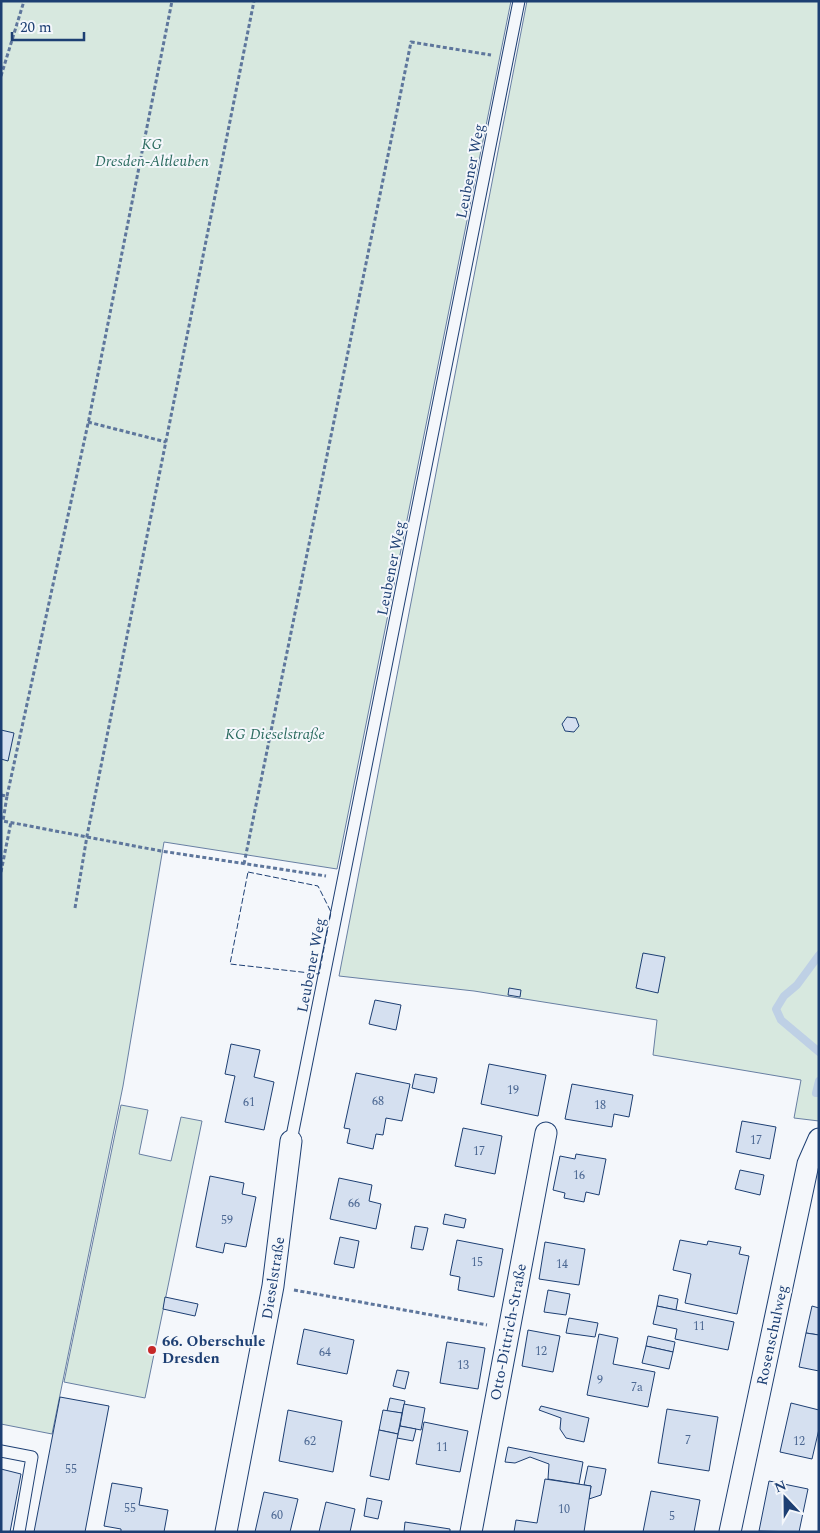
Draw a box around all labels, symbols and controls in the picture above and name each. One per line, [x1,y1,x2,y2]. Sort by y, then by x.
scale bar [12,10,85,42]
text: 20 m [20,16,52,39]
street label: Leubener Weg [450,122,491,221]
park label: KG Dresden-Altleuben [95,133,209,173]
street label: Leubener Weg [371,519,412,618]
park label: KG Dieselstraße [225,723,325,746]
street label: Leubener Weg [291,916,332,1015]
house number: 19 [507,1081,519,1100]
house number: 68 [372,1092,384,1111]
house number: 61 [243,1093,255,1112]
house number: 18 [594,1096,606,1115]
house number: 17 [750,1131,762,1150]
house number: 17 [473,1142,485,1161]
house number: 16 [573,1166,585,1185]
house number: 66 [348,1194,360,1213]
house number: 59 [221,1211,233,1230]
street label: Dieselstraße [256,1235,291,1321]
house number: 15 [471,1253,483,1272]
house number: 14 [556,1255,568,1274]
street label: Otto-Dittrich-Straße [484,1262,533,1403]
street label: Rosenschulweg [751,1283,794,1388]
house number: 11 [693,1317,705,1336]
place label: 66. Oberschule Dresden [162,1330,265,1370]
house number: 12 [535,1342,547,1361]
house number: 64 [319,1343,331,1362]
marker: 66. Oberschule Dresden [146,1344,158,1356]
house number: 13 [457,1356,469,1375]
house number: 9 [597,1371,603,1390]
house number: 7a [631,1378,643,1397]
house number: 7 [685,1431,691,1450]
house number: 62 [304,1432,316,1451]
house number: 12 [793,1432,805,1451]
house number: 11 [436,1438,448,1457]
house number: 55 [65,1460,77,1479]
north arrow [760,1473,810,1523]
text: N [771,1475,790,1498]
house number: 55 [124,1499,136,1518]
house number: 10 [558,1500,570,1519]
house number: 60 [271,1506,283,1525]
house number: 5 [669,1507,675,1526]

